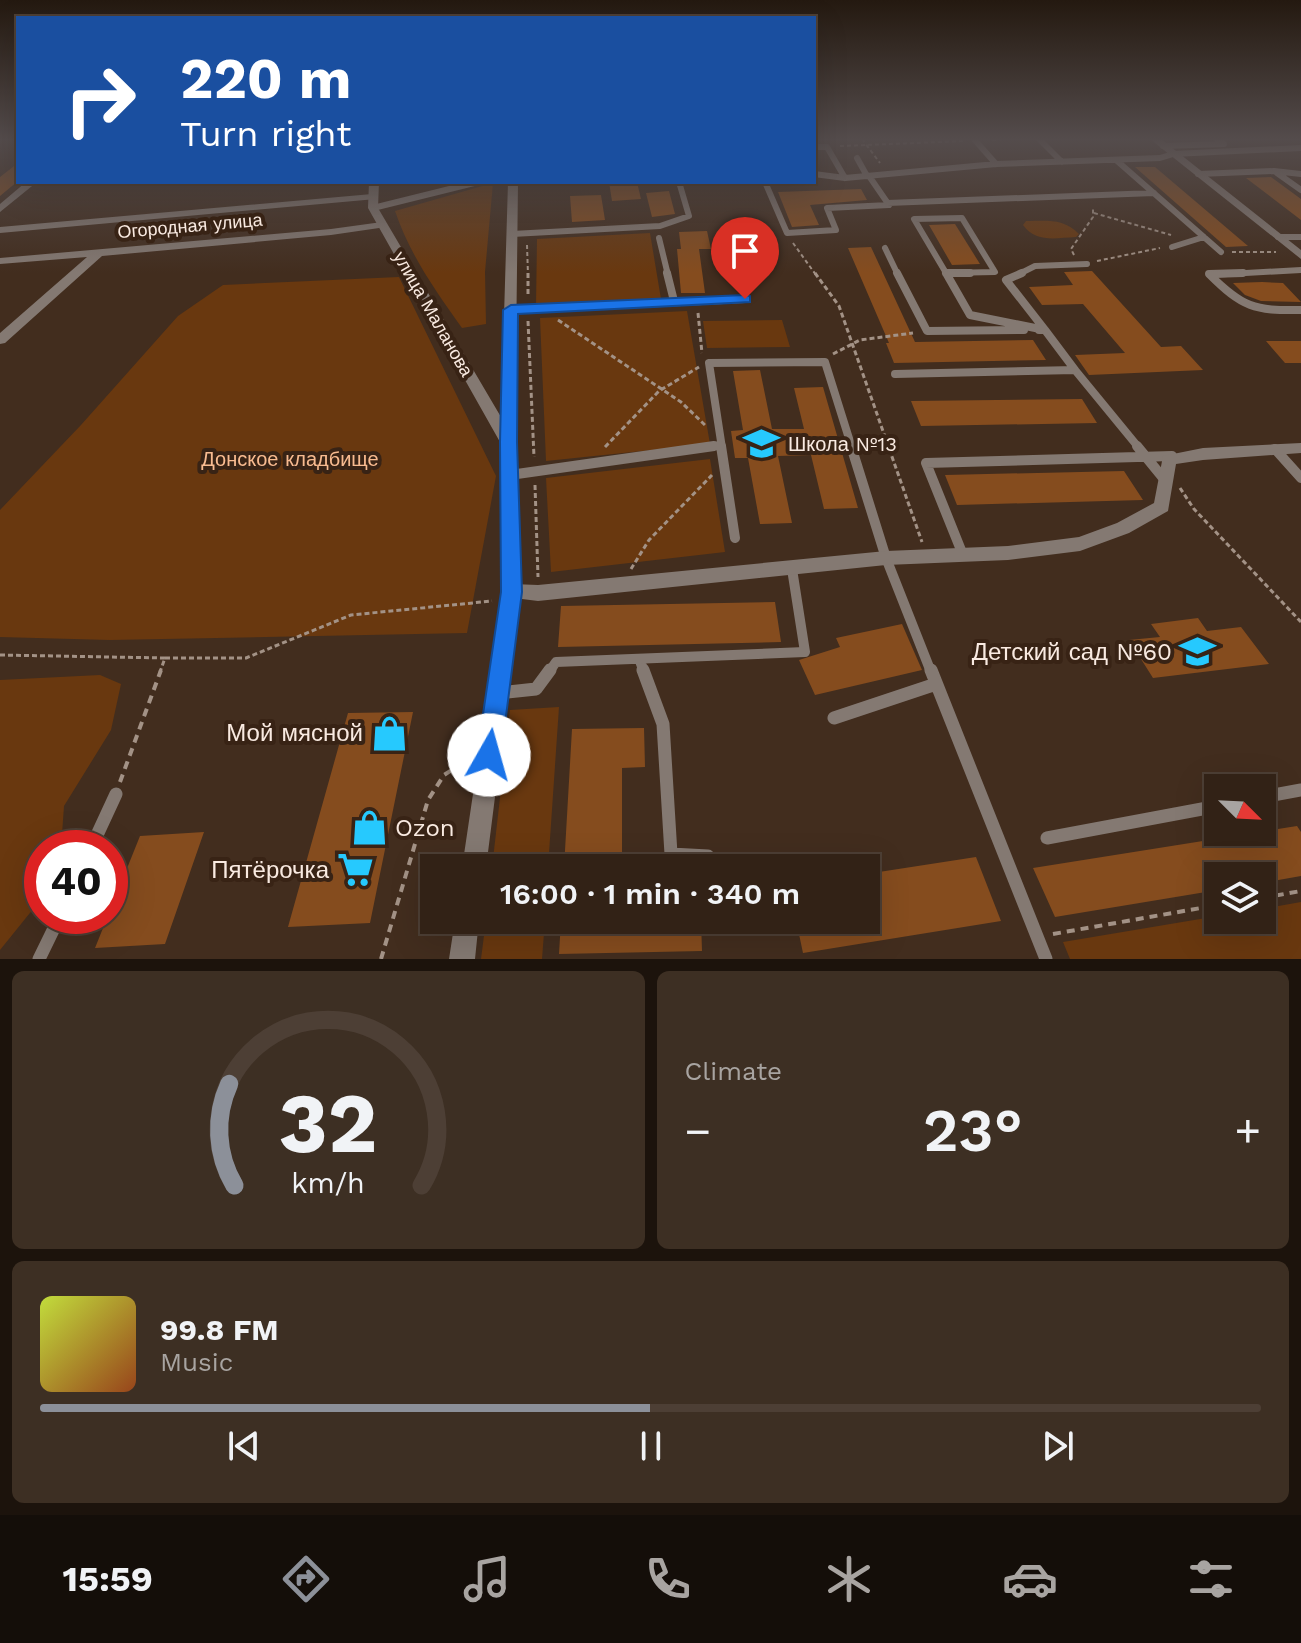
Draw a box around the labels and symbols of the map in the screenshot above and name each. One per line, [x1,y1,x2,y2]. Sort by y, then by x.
street label: Огородная улица [116,209,264,242]
pin [711,217,779,299]
street label: улица Маланова [389,248,478,381]
school or university icon: Школа №13 [743,425,781,463]
place label: Школа №13 [788,432,897,456]
park label: Донское кладбище [201,447,379,471]
school or university icon: Детский сад №60 [1179,633,1217,671]
place label: Детский сад №60 [972,638,1172,666]
position arrow [447,713,531,797]
shop icon: Мой мясной [370,714,408,752]
place label: Мой мясной [226,719,363,747]
north arrow [1204,774,1276,846]
shop icon: Ozon [350,809,388,847]
place label: Ozon [395,814,455,842]
speed limit sign: 40 [24,830,128,934]
supermarket icon: Пятёрочка [336,851,374,889]
place label: Пятёрочка [211,856,330,884]

